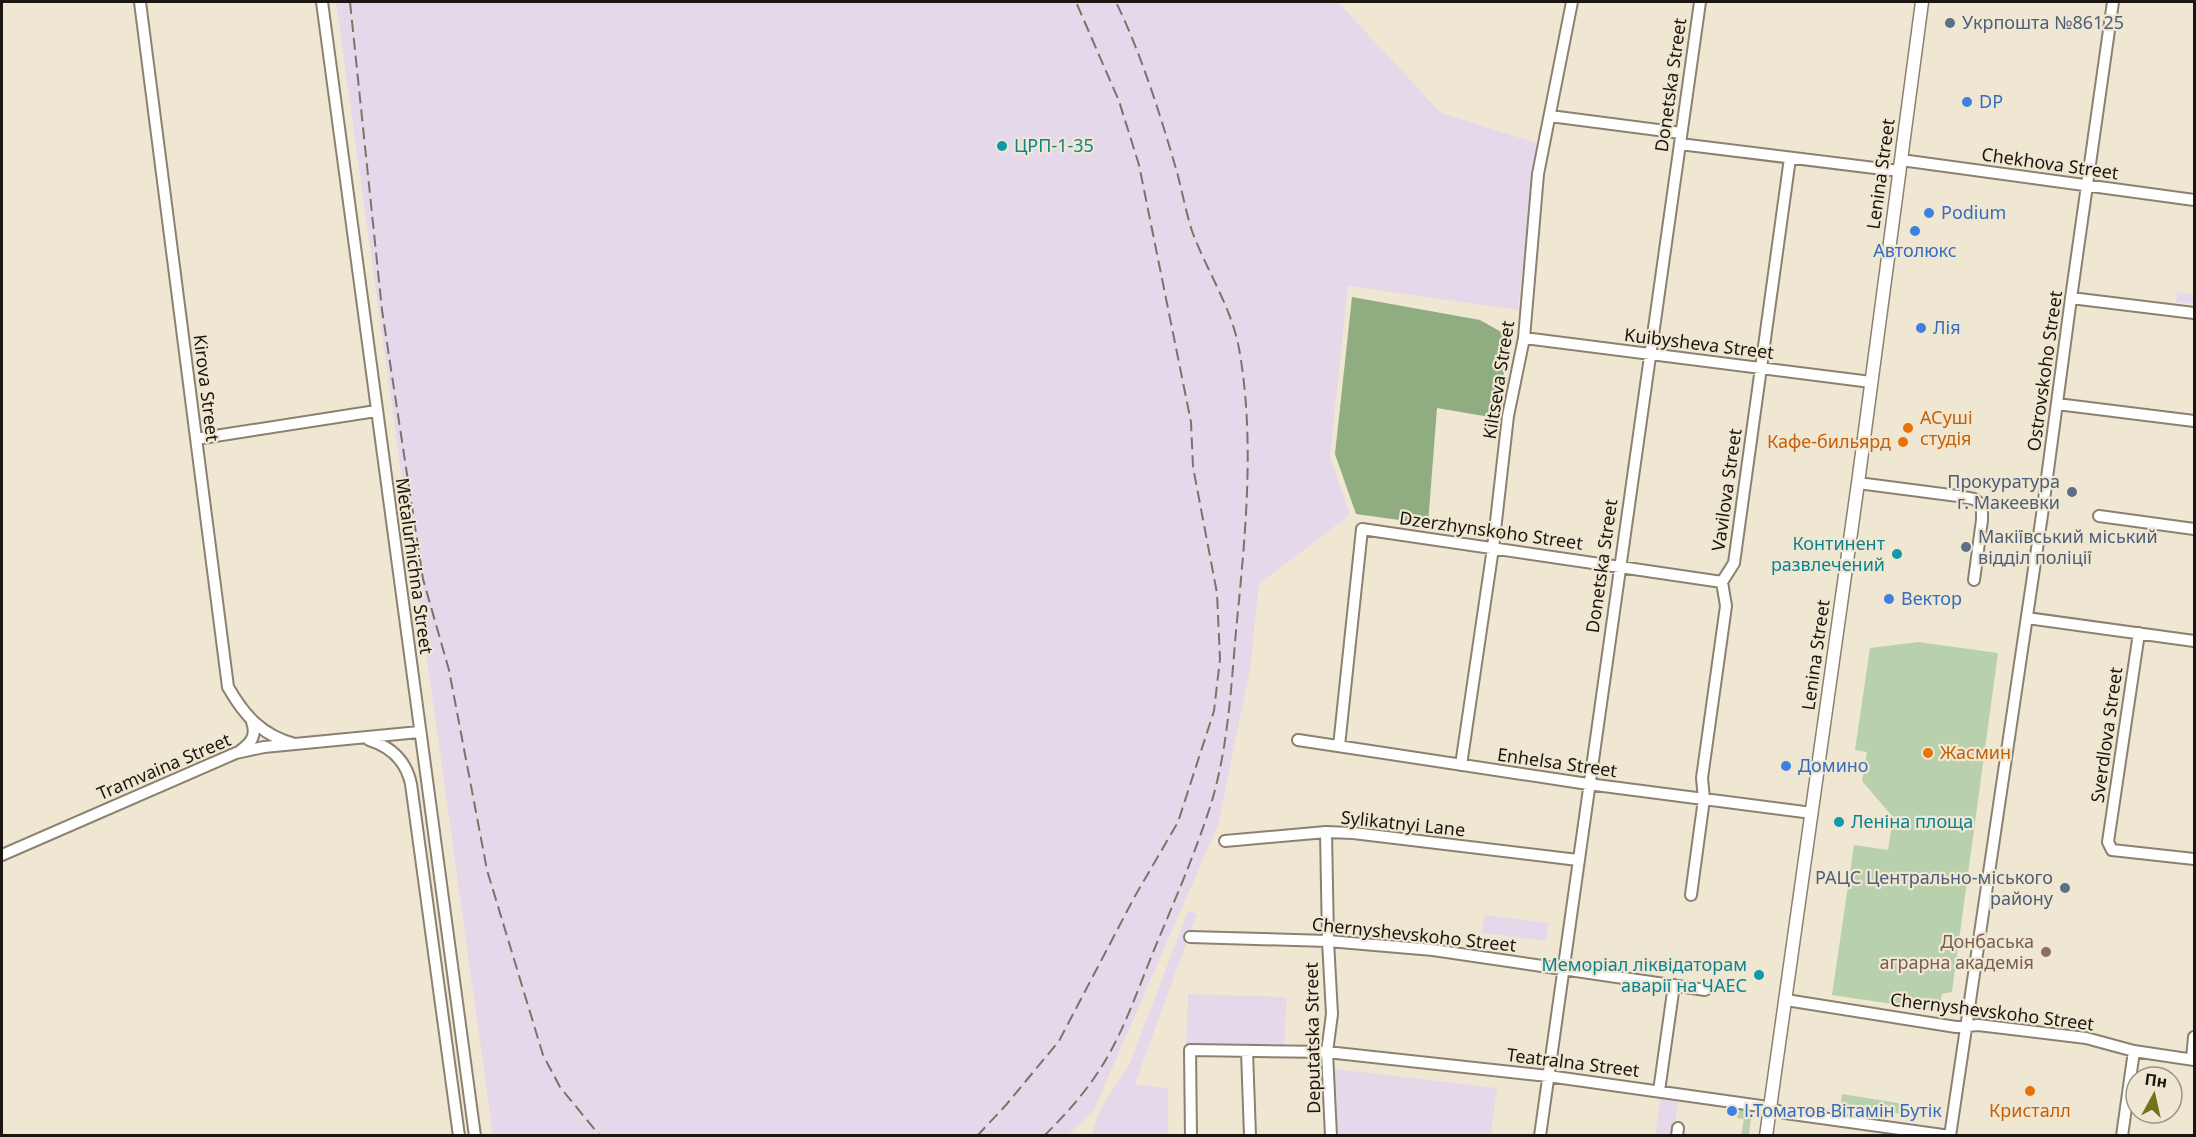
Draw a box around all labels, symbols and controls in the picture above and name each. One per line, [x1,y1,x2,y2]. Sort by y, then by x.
place label: Укрпошта №86125 [1962,10,2124,34]
street label: Donetska Street [1649,16,1691,153]
marker: Укрпошта №86125 [1943,16,1957,30]
place label: DP [1979,89,2003,113]
marker: DP [1960,95,1974,109]
street label: Lenina Street [1860,116,1900,231]
place label: ЦРП-1-35 [1014,133,1094,157]
marker: ЦРП-1-35 [995,139,1009,153]
street label: Chekhova Street [1980,142,2121,185]
place label: Podium [1941,200,2006,224]
marker: Podium [1922,206,1936,220]
marker: Автолюкс [1908,224,1922,238]
place label: Автолюкс [1873,238,1957,262]
street label: Ostrovskoho Street [2021,288,2067,453]
place label: Лія [1933,315,1961,339]
street label: Kiltseva Street [1477,318,1519,441]
marker: Лія [1914,321,1928,335]
street label: Kuibysheva Street [1623,322,1776,364]
street label: Kirova Street [189,333,226,443]
place label: АСуші студія [1920,405,1973,450]
marker: АСуші студія [1901,421,1915,435]
street label: Vavilova Street [1706,426,1747,553]
place label: Кафе-бильярд [1767,429,1891,453]
marker: Кафе-бильярд [1896,435,1910,449]
place label: Прокуратура г. Макеевки [1947,469,2060,514]
street label: Metalurhichna Street [391,476,439,656]
marker: Прокуратура г. Макеевки [2065,485,2079,499]
street label: Donetska Street [1580,497,1622,634]
street label: Dzerzhynskoho Street [1398,505,1585,555]
place label: Макіївський міський відділ поліції [1978,524,2158,569]
place label: Континент развлечений [1771,531,1886,576]
marker: Макіївський міський відділ поліції [1959,540,1973,554]
marker: Континент развлечений [1890,547,1904,561]
place label: Вектор [1901,586,1962,610]
marker: Вектор [1882,592,1896,606]
street label: Lenina Street [1795,597,1835,712]
street label: Sverdlova Street [2085,665,2127,804]
street label: Tramvaina Street [93,727,235,805]
place label: Жасмин [1940,740,2011,764]
street label: Enhelsa Street [1496,742,1619,782]
marker: Жасмин [1921,746,1935,760]
place label: Домино [1798,753,1869,777]
marker: Домино [1779,759,1793,773]
street label: Sylikatnyi Lane [1340,805,1467,841]
place label: Леніна площа [1851,809,1973,833]
marker: Леніна площа [1832,815,1846,829]
place label: РАЦС Центрально-міського району [1815,865,2054,910]
marker: РАЦС Центрально-міського району [2058,881,2072,895]
street label: Chernyshevskoho Street [1311,911,1518,957]
place label: Донбаська аграрна академія [1880,929,2034,974]
marker: Донбаська аграрна академія [2039,945,2053,959]
place label: Меморіал ліквідаторам аварії на ЧАЕС [1541,952,1747,997]
street label: Deputatska Street [1299,961,1325,1114]
marker: Меморіал ліквідаторам аварії на ЧАЕС [1752,968,1766,982]
street label: Chernyshevskoho Street [1889,987,2096,1035]
street label: Teatralna Street [1505,1042,1641,1082]
north arrow [2124,1065,2184,1125]
text: Пн [2143,1068,2169,1093]
marker: Кристалл [2023,1084,2037,1098]
place label: І.Томатов Вітамін Бутік [1744,1098,1942,1122]
place label: Кристалл [1989,1098,2071,1122]
marker: І.Томатов Вітамін Бутік [1725,1104,1739,1118]

